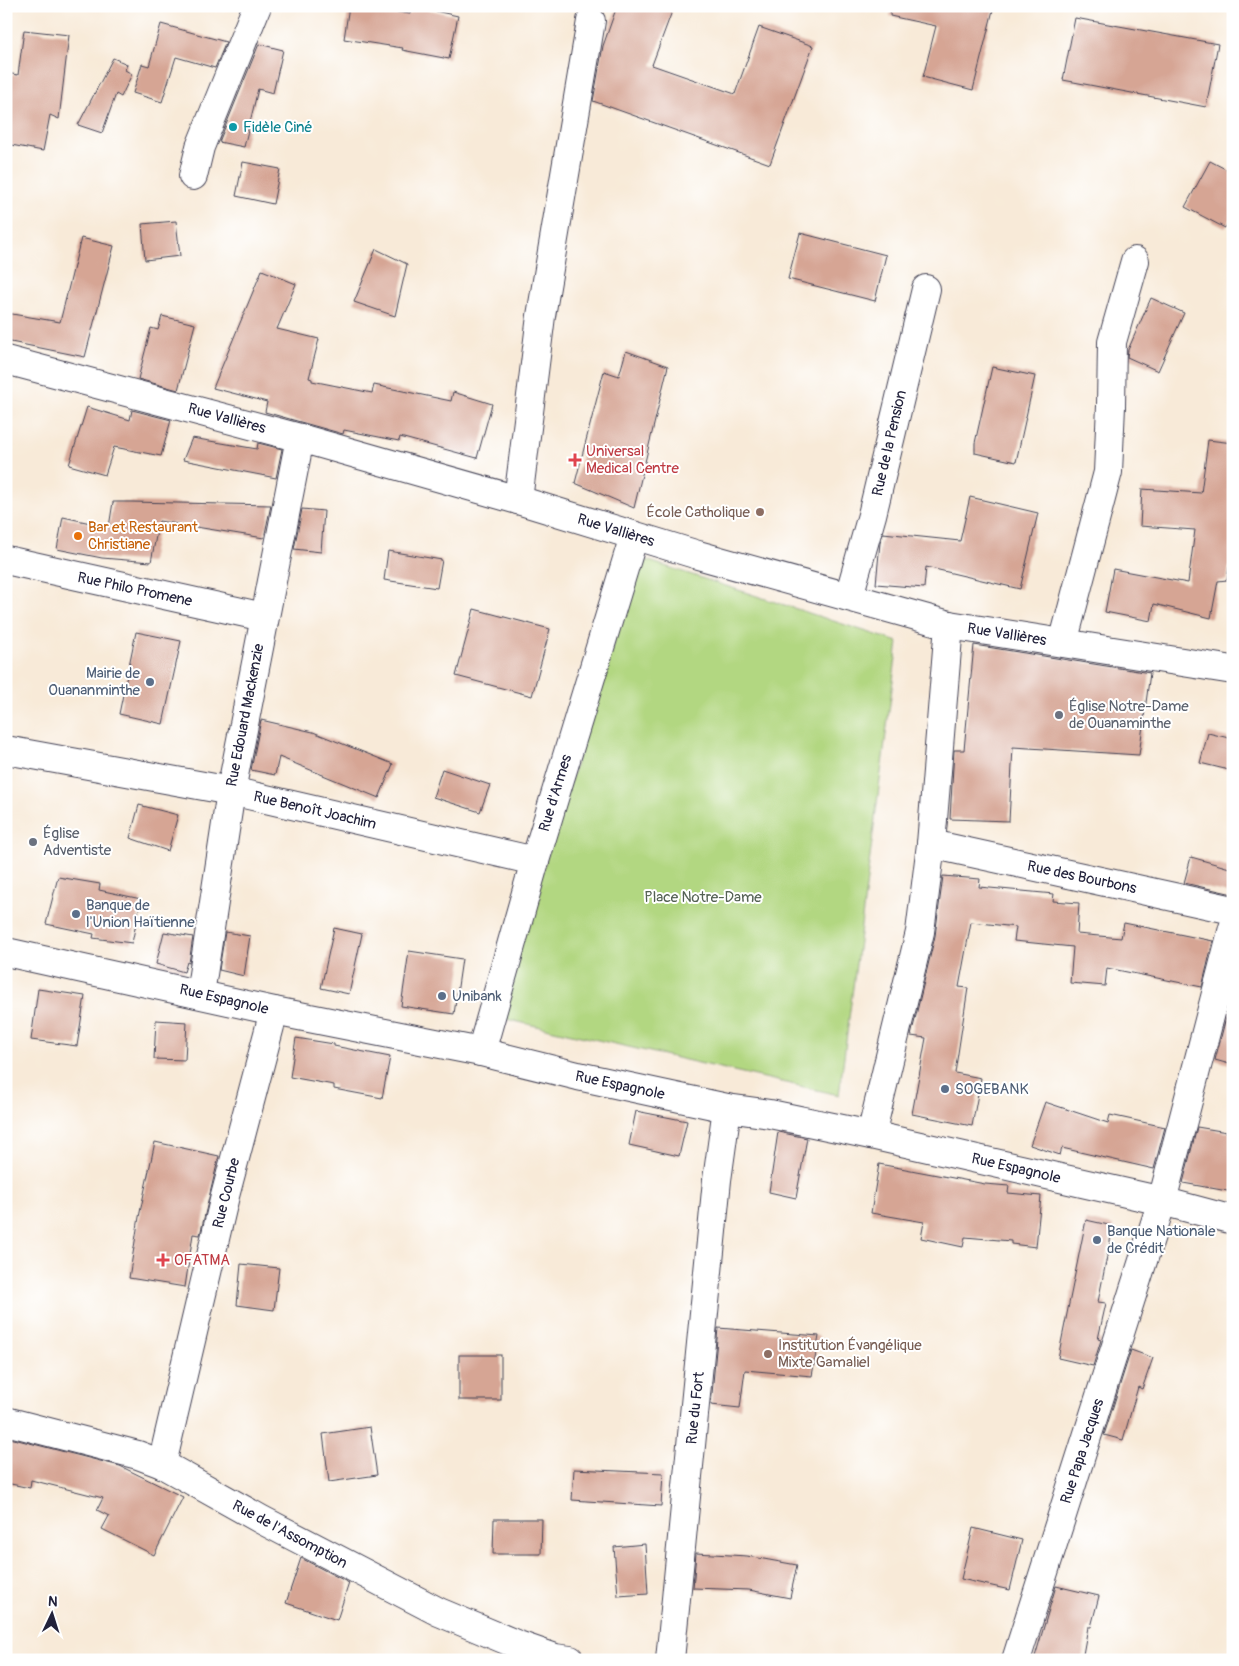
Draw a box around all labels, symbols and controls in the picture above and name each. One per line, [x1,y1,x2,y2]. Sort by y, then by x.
place label: Fidèle Ciné [243,118,313,137]
marker: Fidèle Ciné [227,121,239,133]
street label: Rue de la Pension [868,388,911,498]
street label: Rue Vallières [186,399,268,438]
place label: Universal Medical Centre [586,442,679,478]
marker: Universal Medical Centre [568,453,582,467]
place label: École Catholique [647,503,751,522]
marker: École Catholique [754,506,766,518]
street label: Rue Vallières [575,510,657,551]
place label: Bar et Restaurant Christiane [88,518,199,554]
marker: Bar et Restaurant Christiane [72,530,84,542]
street label: Rue Philo Promene [76,568,195,611]
street label: Rue Vallières [966,619,1048,650]
street label: Rue Edouard Mackenzie [222,641,269,788]
place label: Mairie de Ouananminthe [48,664,141,700]
marker: Mairie de Ouananminthe [144,676,156,688]
place label: Église Notre-Dame de Ouanaminthe [1069,697,1189,733]
marker: Église Notre-Dame de Ouanaminthe [1053,709,1065,721]
street label: Rue d'Armes [535,752,576,834]
street label: Rue Benoît Joachim [252,787,378,834]
place label: Église Adventiste [43,824,112,860]
marker: Église Adventiste [27,836,39,848]
street label: Rue des Bourbons [1025,857,1139,898]
park label: Place Notre-Dame [644,888,762,907]
place label: Banque de l'Union Haïtienne [86,896,195,932]
marker: Banque de l'Union Haïtienne [70,908,82,920]
street label: Rue Espagnole [178,980,271,1019]
place label: Unibank [452,987,502,1006]
marker: Unibank [436,990,448,1002]
street label: Rue Espagnole [574,1067,667,1104]
place label: SOGEBANK [955,1080,1028,1099]
marker: SOGEBANK [939,1083,951,1095]
street label: Rue Espagnole [970,1149,1063,1188]
street label: Rue Courbe [209,1155,245,1230]
place label: Banque Nationale de Crédit [1107,1222,1216,1258]
marker: Banque Nationale de Crédit [1091,1234,1103,1246]
place label: OFATMA [174,1251,230,1270]
marker: OFATMA [156,1253,170,1267]
place label: Institution Évangélique Mixte Gamaliel [778,1336,922,1372]
marker: Institution Évangélique Mixte Gamaliel [762,1348,774,1360]
street label: Rue du Fort [682,1370,709,1445]
street label: Rue Papa Jacques [1057,1396,1108,1506]
street label: Rue de l'Assomption [229,1496,351,1573]
north arrow [28,1588,78,1638]
text: N [48,1593,58,1610]

